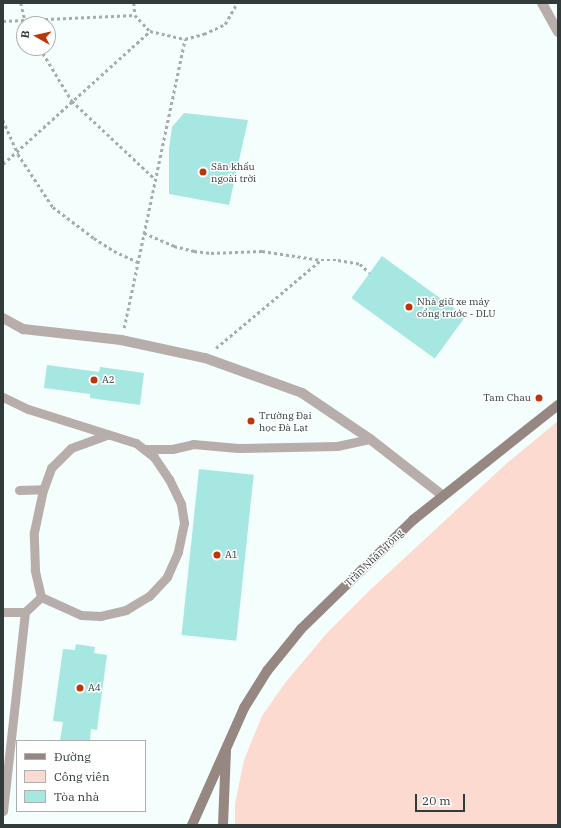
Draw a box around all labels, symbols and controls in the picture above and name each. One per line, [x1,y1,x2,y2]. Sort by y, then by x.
north arrow [16,16,56,56]
text: B [18,30,33,39]
place label: Sân khấu ngoài trời [211,160,256,184]
marker: Sân khấu ngoài trời [198,167,208,177]
place label: Nhà giữ xe máy cổng trước - DLU [417,295,496,318]
marker: Nhà giữ xe máy cổng trước - DLU [404,302,414,312]
place label: A2 [102,374,115,386]
marker: A2 [89,375,99,385]
place label: Tam Chau [483,392,531,404]
marker: Tam Chau [534,393,544,403]
place label: Trường Đại học Đà Lạt [259,409,312,432]
marker: Trường Đại học Đà Lạt [246,416,256,426]
street label: Trần Nhân Tông [342,527,406,589]
place label: A1 [225,549,238,561]
marker: A1 [212,550,222,560]
place label: A4 [88,682,101,694]
marker: A4 [75,683,85,693]
legend [16,740,146,812]
text: Đường [54,749,91,764]
text: Công viên [54,769,110,784]
scale bar [417,786,467,812]
text: Tòa nhà [54,789,99,804]
text: 20 m [422,793,451,808]

